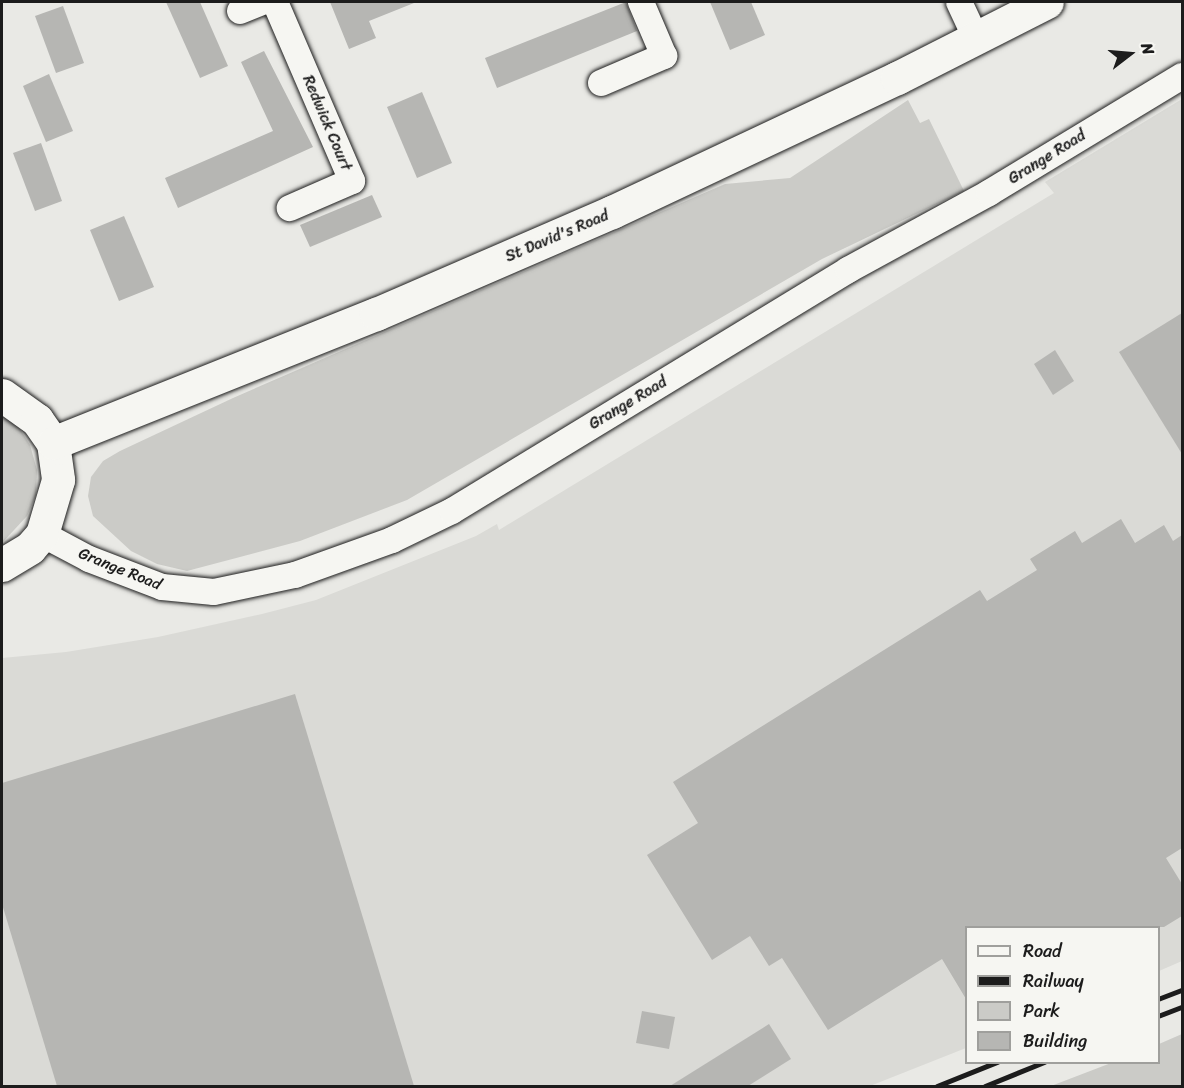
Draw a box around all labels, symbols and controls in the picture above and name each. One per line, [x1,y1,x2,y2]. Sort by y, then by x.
north arrow [1100,24,1160,84]
text: N [1132,40,1163,58]
street label: Redwick Court [298,72,356,174]
street label: Grange Road [1005,126,1089,188]
street label: St David's Road [503,206,611,266]
street label: Grange Road [585,372,671,434]
street label: Grange Road [76,544,164,594]
legend [965,926,1160,1064]
text: Road [1023,935,1062,967]
text: Railway [1023,965,1084,997]
text: Park [1023,995,1060,1027]
text: Building [1023,1025,1087,1057]

